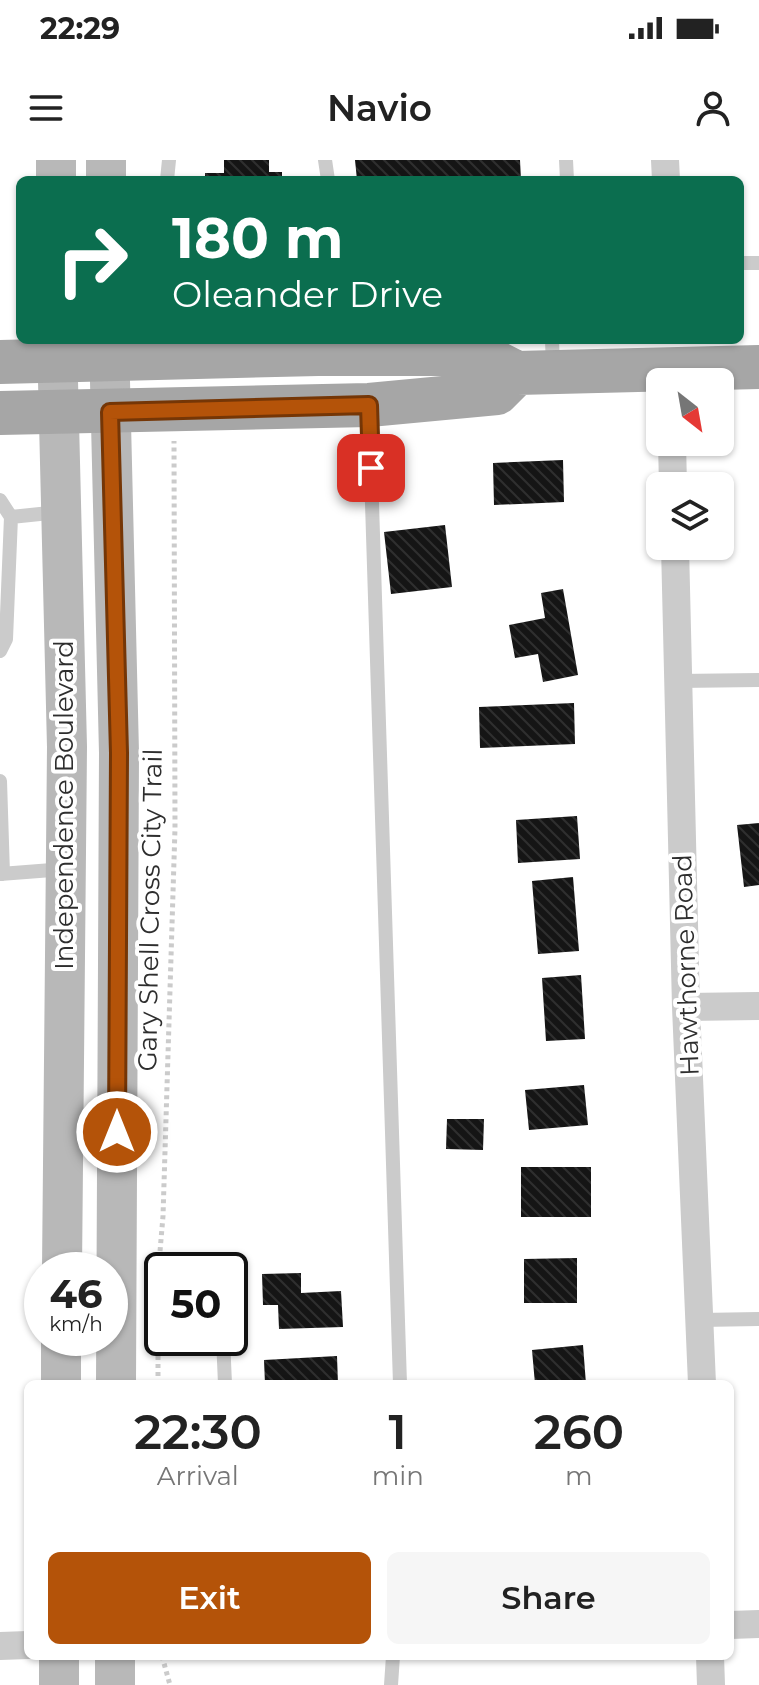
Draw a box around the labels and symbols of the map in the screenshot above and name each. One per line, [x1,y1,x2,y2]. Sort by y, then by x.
north arrow [646,368,734,456]
pin [337,434,405,502]
street label: Independence Boulevard [48,640,80,970]
street label: Gary Shell Cross City Trail [131,748,169,1072]
street label: Hawthorne Road [666,854,706,1076]
position arrow [75,1090,159,1174]
speed limit sign: 50 [144,1252,248,1356]

